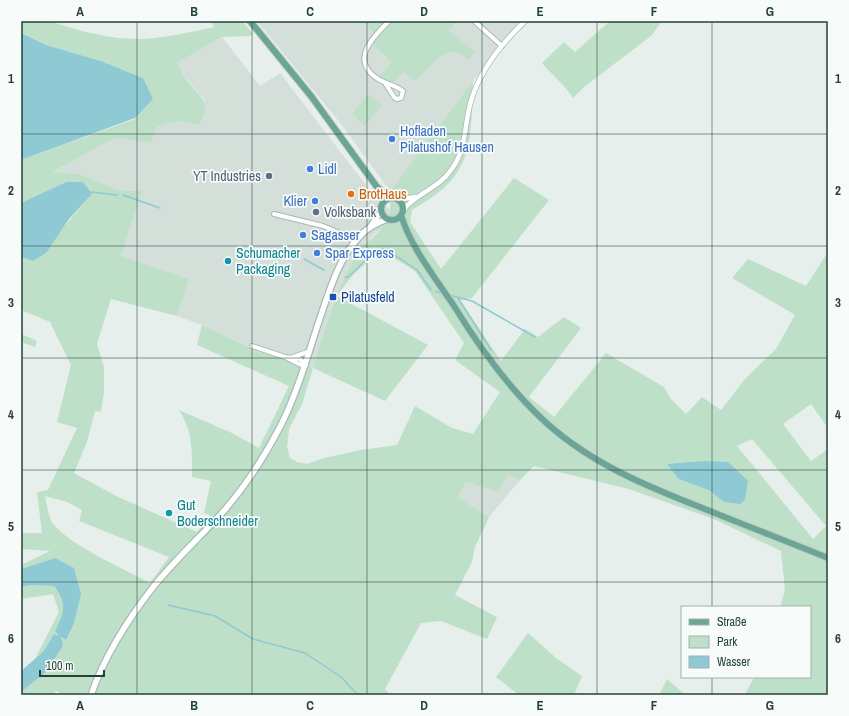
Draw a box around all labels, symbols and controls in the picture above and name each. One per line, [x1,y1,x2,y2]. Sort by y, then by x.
text: A [76,3,84,20]
text: B [190,3,198,20]
text: C [306,3,314,20]
text: D [420,3,428,20]
text: E [536,3,544,20]
text: F [651,3,658,20]
text: G [766,3,774,20]
text: 1 [8,70,14,87]
text: 1 [835,70,841,87]
place label: Hofladen Pilatushof Hausen [400,122,494,156]
marker: Hofladen Pilatushof Hausen [387,134,397,144]
place label: Lidl [318,160,337,178]
marker: Lidl [305,164,315,174]
place label: YT Industries [193,167,261,185]
marker: YT Industries [264,171,274,181]
text: 2 [8,182,14,199]
text: 2 [835,182,841,199]
place label: BrotHaus [359,185,407,203]
marker: BrotHaus [346,189,356,199]
place label: Klier [283,192,307,210]
marker: Klier [310,196,320,206]
place label: Volksbank [324,203,377,221]
marker: Volksbank [311,207,321,217]
place label: Sagasser [311,226,360,244]
marker: Sagasser [298,230,308,240]
place label: Schumacher Packaging [236,244,301,278]
place label: Spar Express [325,244,394,262]
marker: Spar Express [312,248,322,258]
marker: Schumacher Packaging [223,256,233,266]
place label: Pilatusfeld [341,288,395,306]
marker: Pilatusfeld [328,292,338,302]
text: 3 [8,294,14,311]
text: 3 [835,294,841,311]
text: 4 [8,406,14,423]
text: 4 [835,406,841,423]
place label: Gut Boderschneider [177,496,258,530]
marker: Gut Boderschneider [164,508,174,518]
text: 5 [8,518,14,535]
text: 5 [835,518,841,535]
legend [681,606,811,678]
text: Straße [717,614,747,630]
text: 6 [8,630,14,647]
text: 6 [835,630,841,647]
text: Park [717,634,737,650]
scale bar [40,652,104,678]
text: Wasser [717,654,751,670]
text: 100 m [46,658,73,674]
text: A [76,697,84,714]
text: B [190,697,198,714]
text: C [306,697,314,714]
text: D [420,697,428,714]
text: E [536,697,544,714]
text: F [651,697,658,714]
text: G [766,697,774,714]

